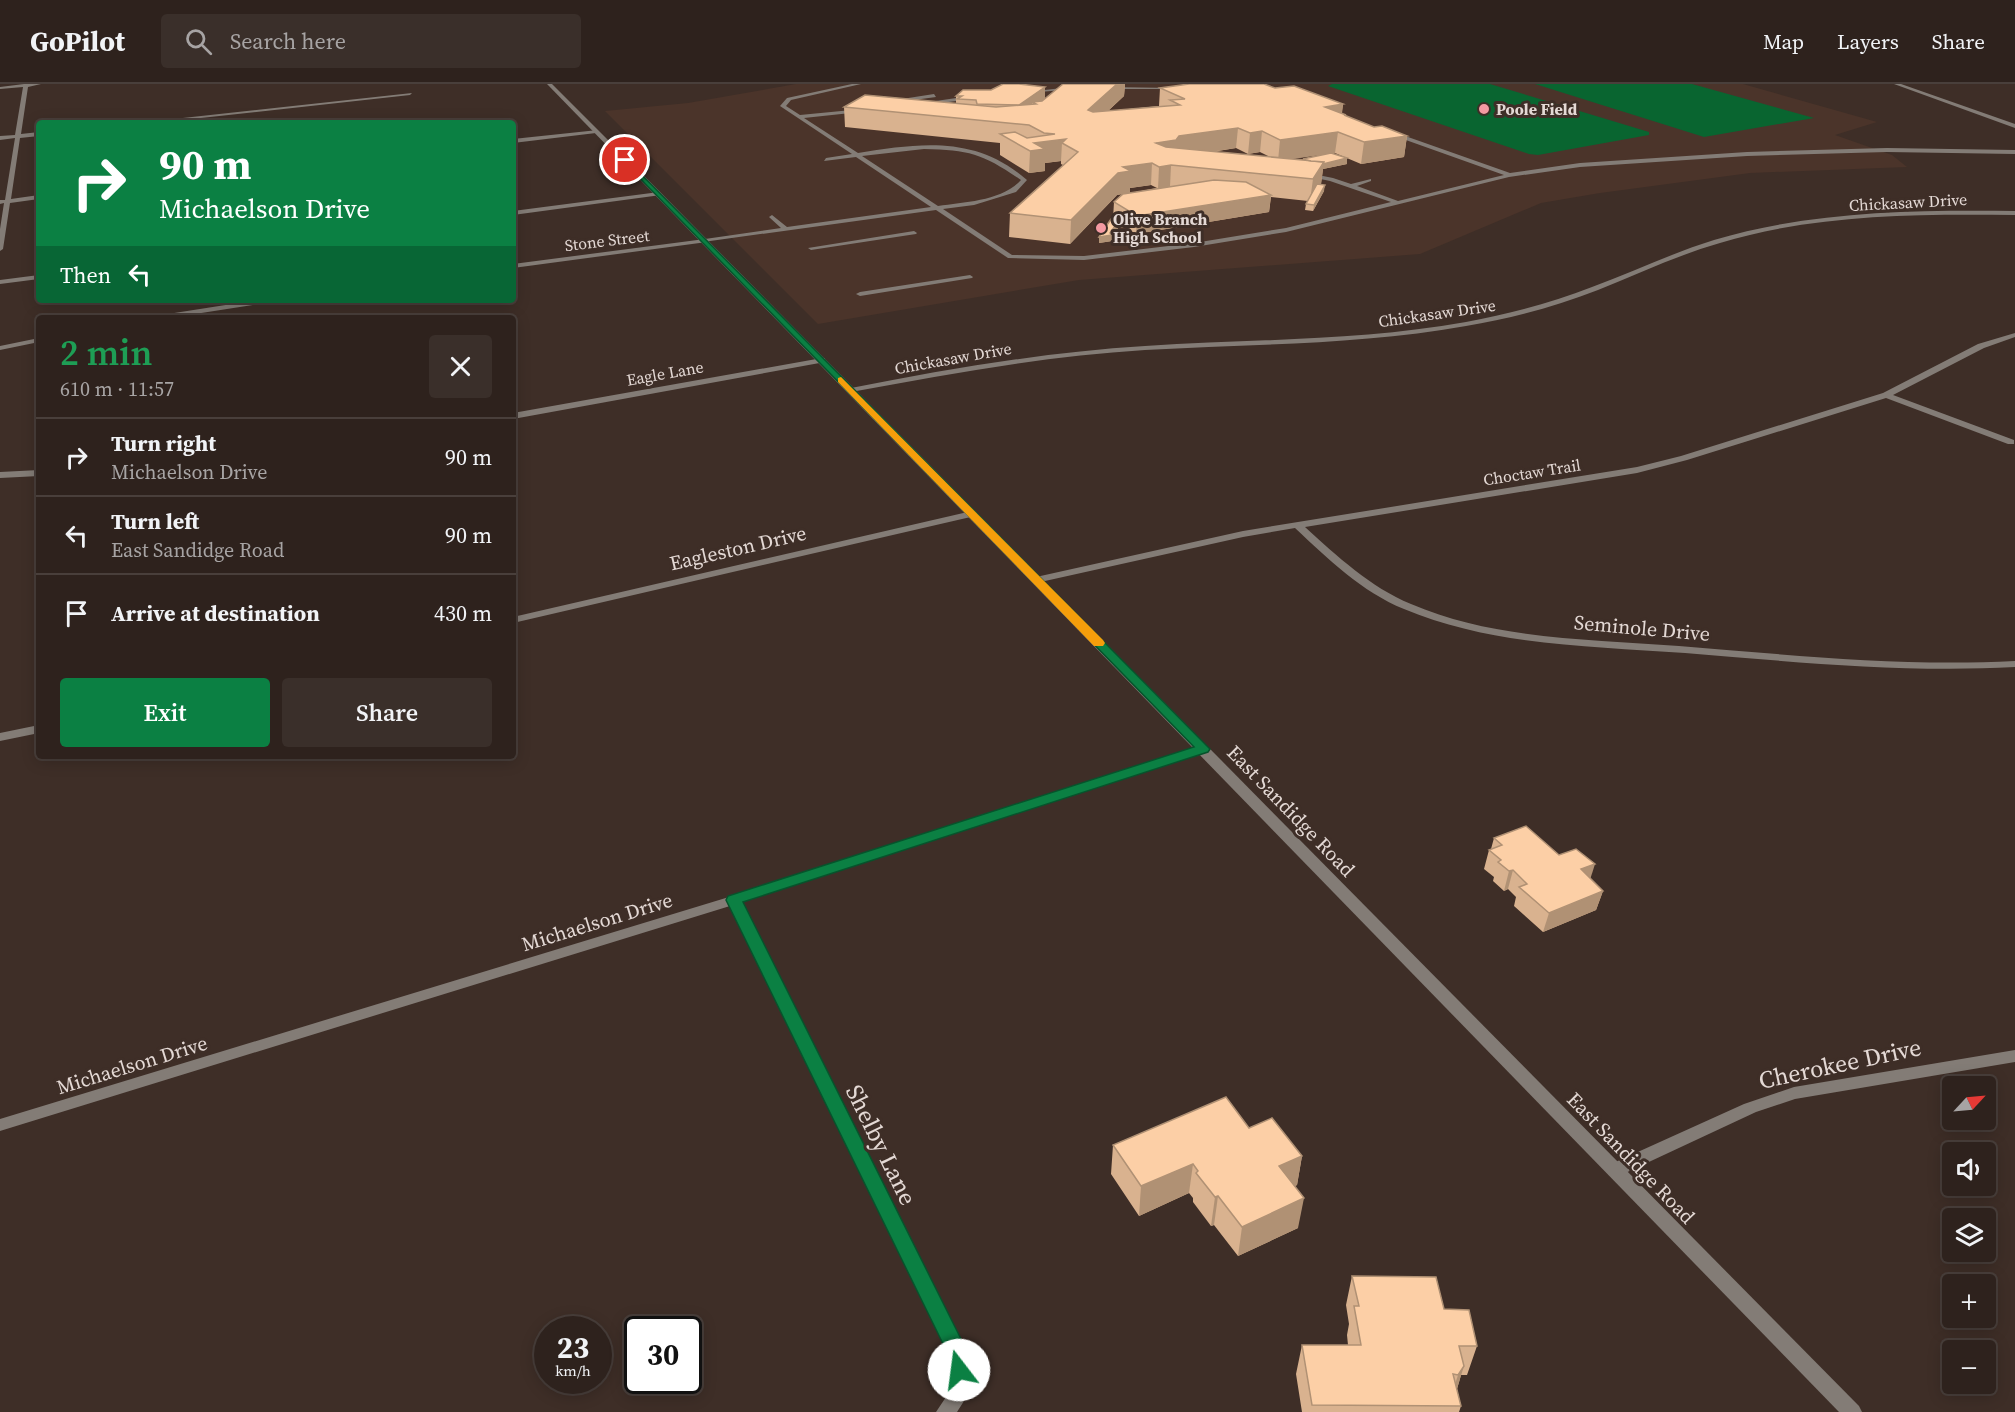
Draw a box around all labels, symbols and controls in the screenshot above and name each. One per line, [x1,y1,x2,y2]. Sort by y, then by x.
search box [161,14,581,68]
text: GoPilot [30,22,125,60]
icon: search [182,25,215,58]
text: Search here [230,26,346,56]
text: Map [1763,27,1804,56]
text: Layers [1837,27,1899,56]
text: Share [1932,27,1985,56]
place label: Poole Field [1496,98,1578,120]
marker: Poole Field [1477,102,1491,116]
pin [599,134,650,185]
text: 90 m [159,135,252,193]
icon: arrive [608,143,641,176]
icon: right [60,144,138,222]
street label: Chickasaw Drive [1848,188,1968,216]
text: Michaelson Drive [159,190,370,227]
place label: Olive Branch High School [1113,208,1208,248]
marker: Olive Branch High School [1094,221,1108,235]
street label: Stone Street [563,224,651,256]
icon: left [123,258,156,291]
text: Then [60,260,111,290]
street label: Chickasaw Drive [1377,294,1497,332]
text: 2 min [60,328,152,377]
button: close [429,335,492,398]
street label: Chickasaw Drive [893,337,1013,379]
street label: Eagle Lane [625,355,705,391]
text: 610 m · 11:57 [60,375,174,403]
text: Turn right [111,428,216,458]
icon: right [60,441,93,474]
text: 90 m [445,442,492,472]
street label: Choctaw Trail [1482,453,1583,491]
text: Michaelson Drive [111,458,267,486]
text: Turn left [111,506,199,536]
icon: left [60,519,93,552]
street label: Eagleston Drive [667,519,809,577]
text: 90 m [445,520,492,550]
text: East Sandidge Road [111,536,284,564]
icon: arrive [60,597,93,630]
text: Arrive at destination [111,598,320,628]
text: 430 m [434,598,492,628]
street label: Seminole Drive [1573,608,1711,648]
button: Exit [60,678,270,747]
button: Share [282,678,492,747]
street label: East Sandidge Road [1221,739,1362,884]
street label: Michaelson Drive [518,886,676,958]
street label: Michaelson Drive [53,1029,211,1101]
street label: Cherokee Drive [1756,1030,1924,1097]
north arrow [1942,1076,1996,1130]
map controls [1942,1076,1996,1394]
street label: Shelby Lane [838,1079,925,1211]
street label: East Sandidge Road [1561,1086,1702,1231]
button: sound [1942,1142,1996,1196]
button: layers [1942,1208,1996,1262]
button: + [1942,1274,1996,1328]
speed limit sign: 30 [624,1316,702,1394]
text: 23 [557,1327,589,1368]
position arrow [927,1338,991,1402]
button: − [1942,1340,1996,1394]
text: km/h [555,1360,591,1381]

